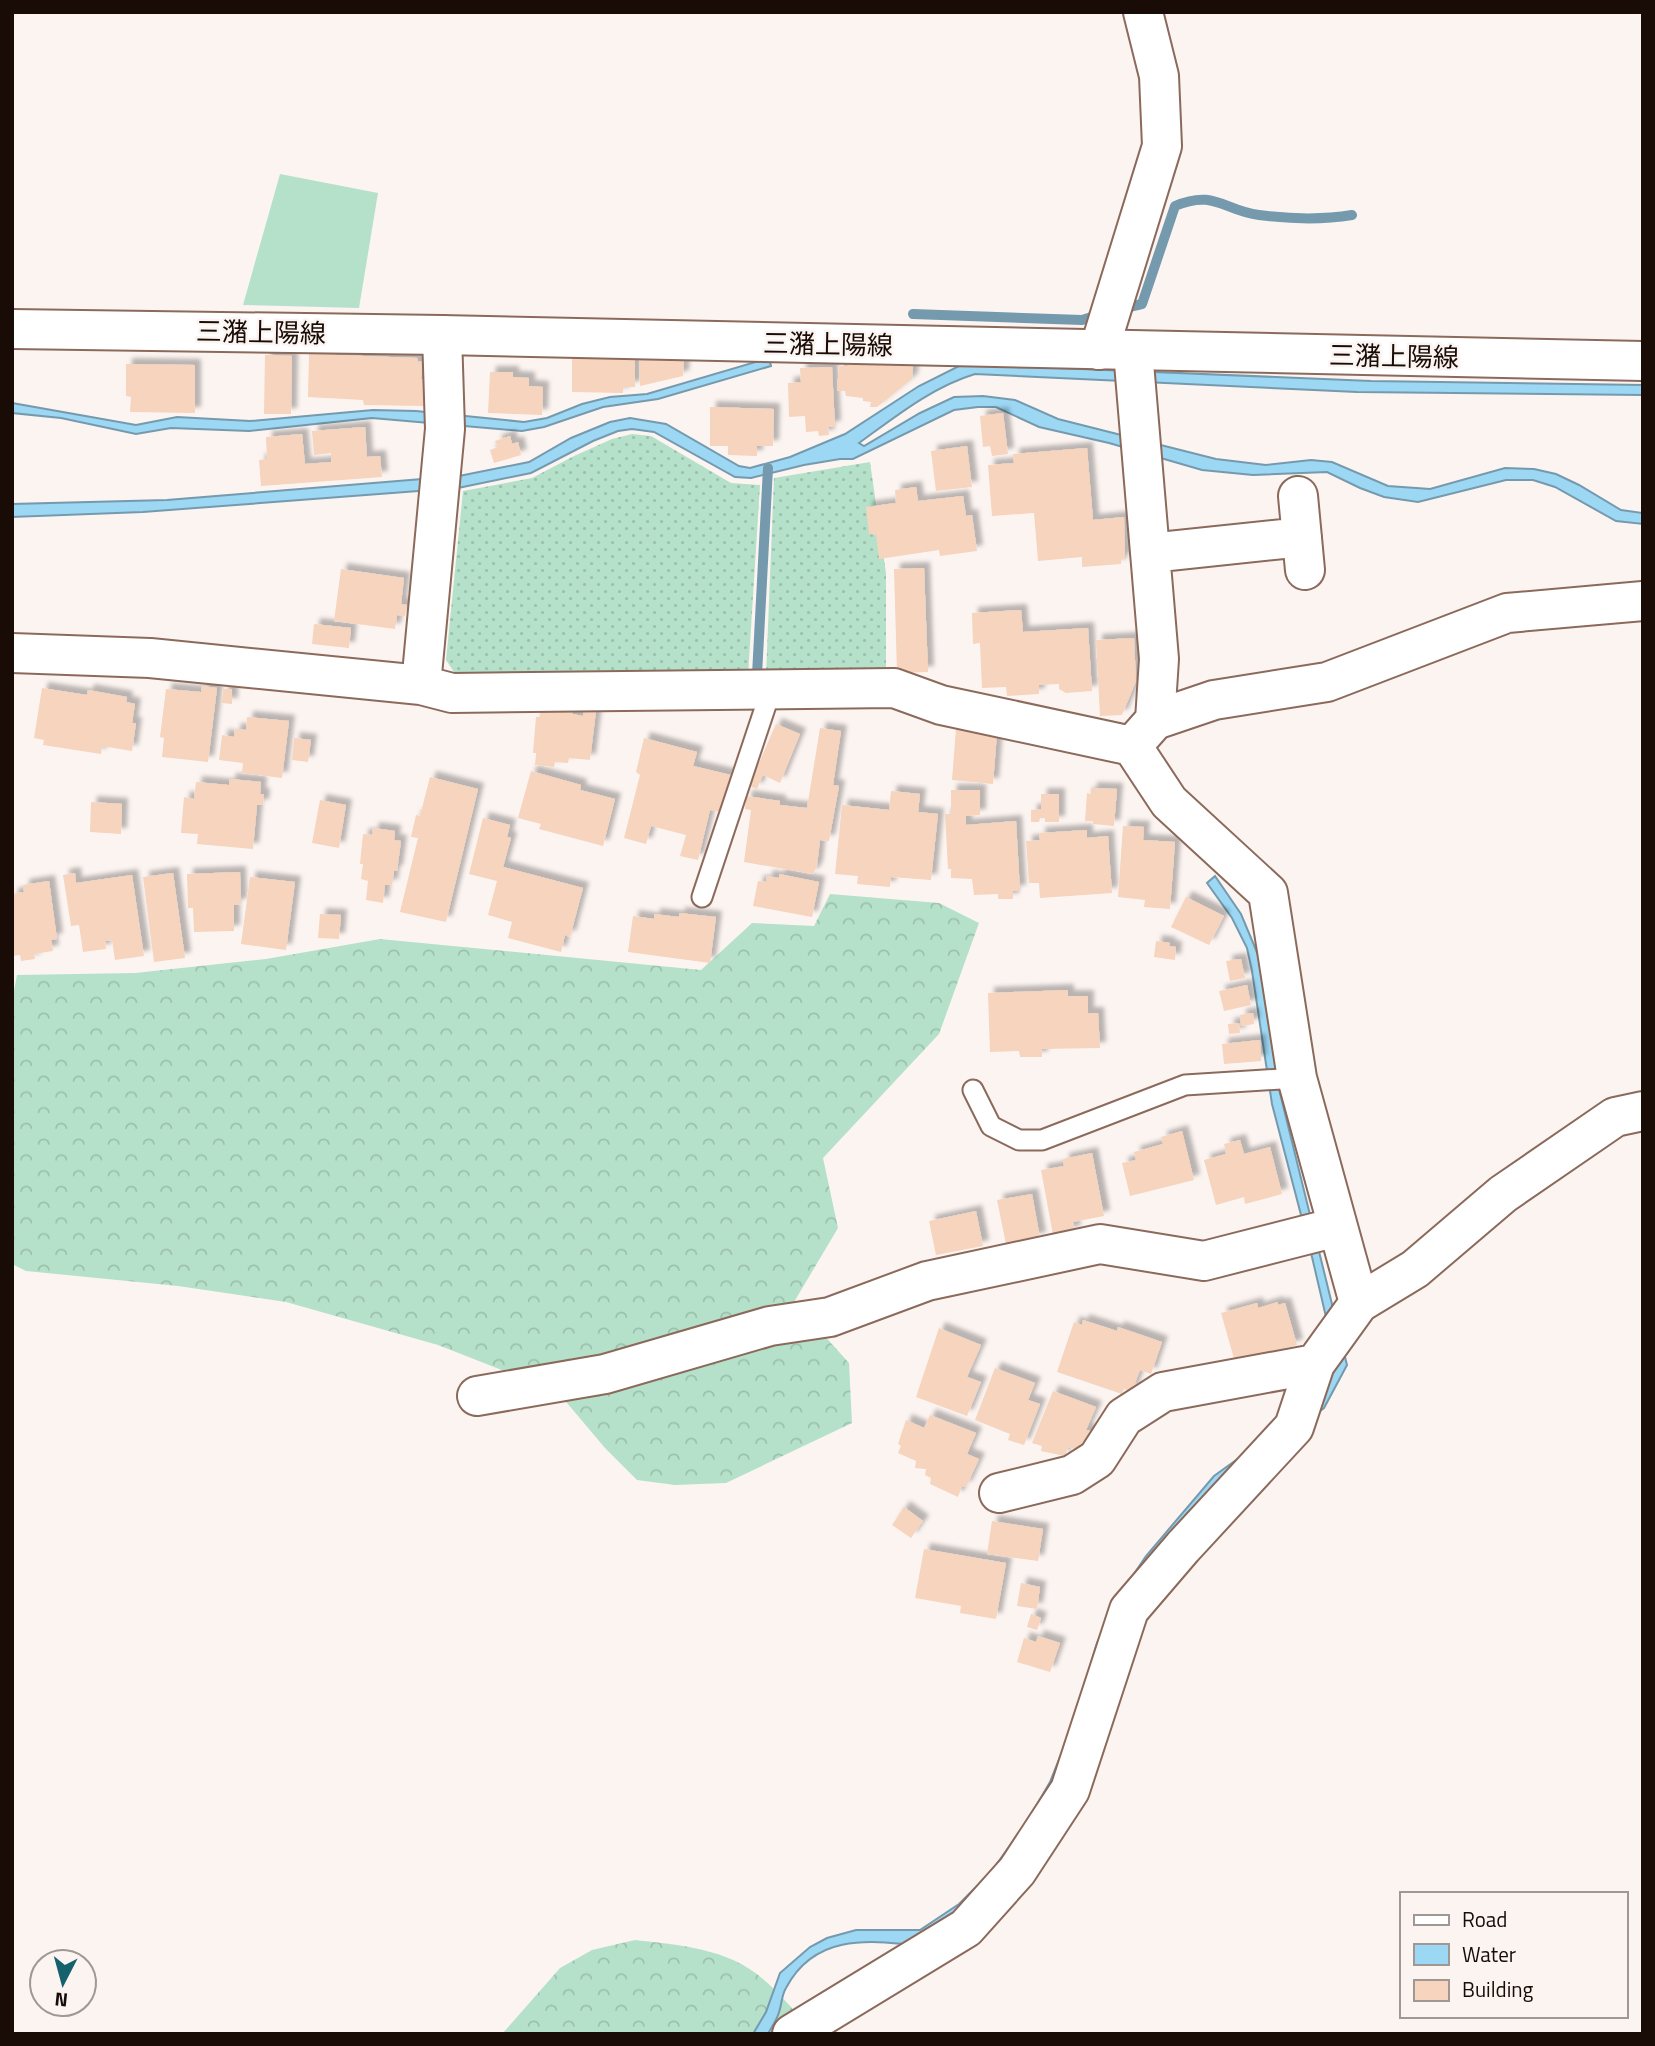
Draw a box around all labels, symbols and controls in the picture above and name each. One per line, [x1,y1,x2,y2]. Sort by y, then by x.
street label: 三潴上陽線 [196,311,326,353]
street label: 三潴上陽線 [763,323,893,365]
street label: 三潴上陽線 [1329,335,1459,377]
legend [1400,1892,1627,2018]
text: Road [1462,1903,1507,1935]
text: Water [1462,1938,1516,1970]
north arrow [28,1948,98,2018]
text: Building [1462,1973,1534,2005]
text: N [53,1985,69,2016]

